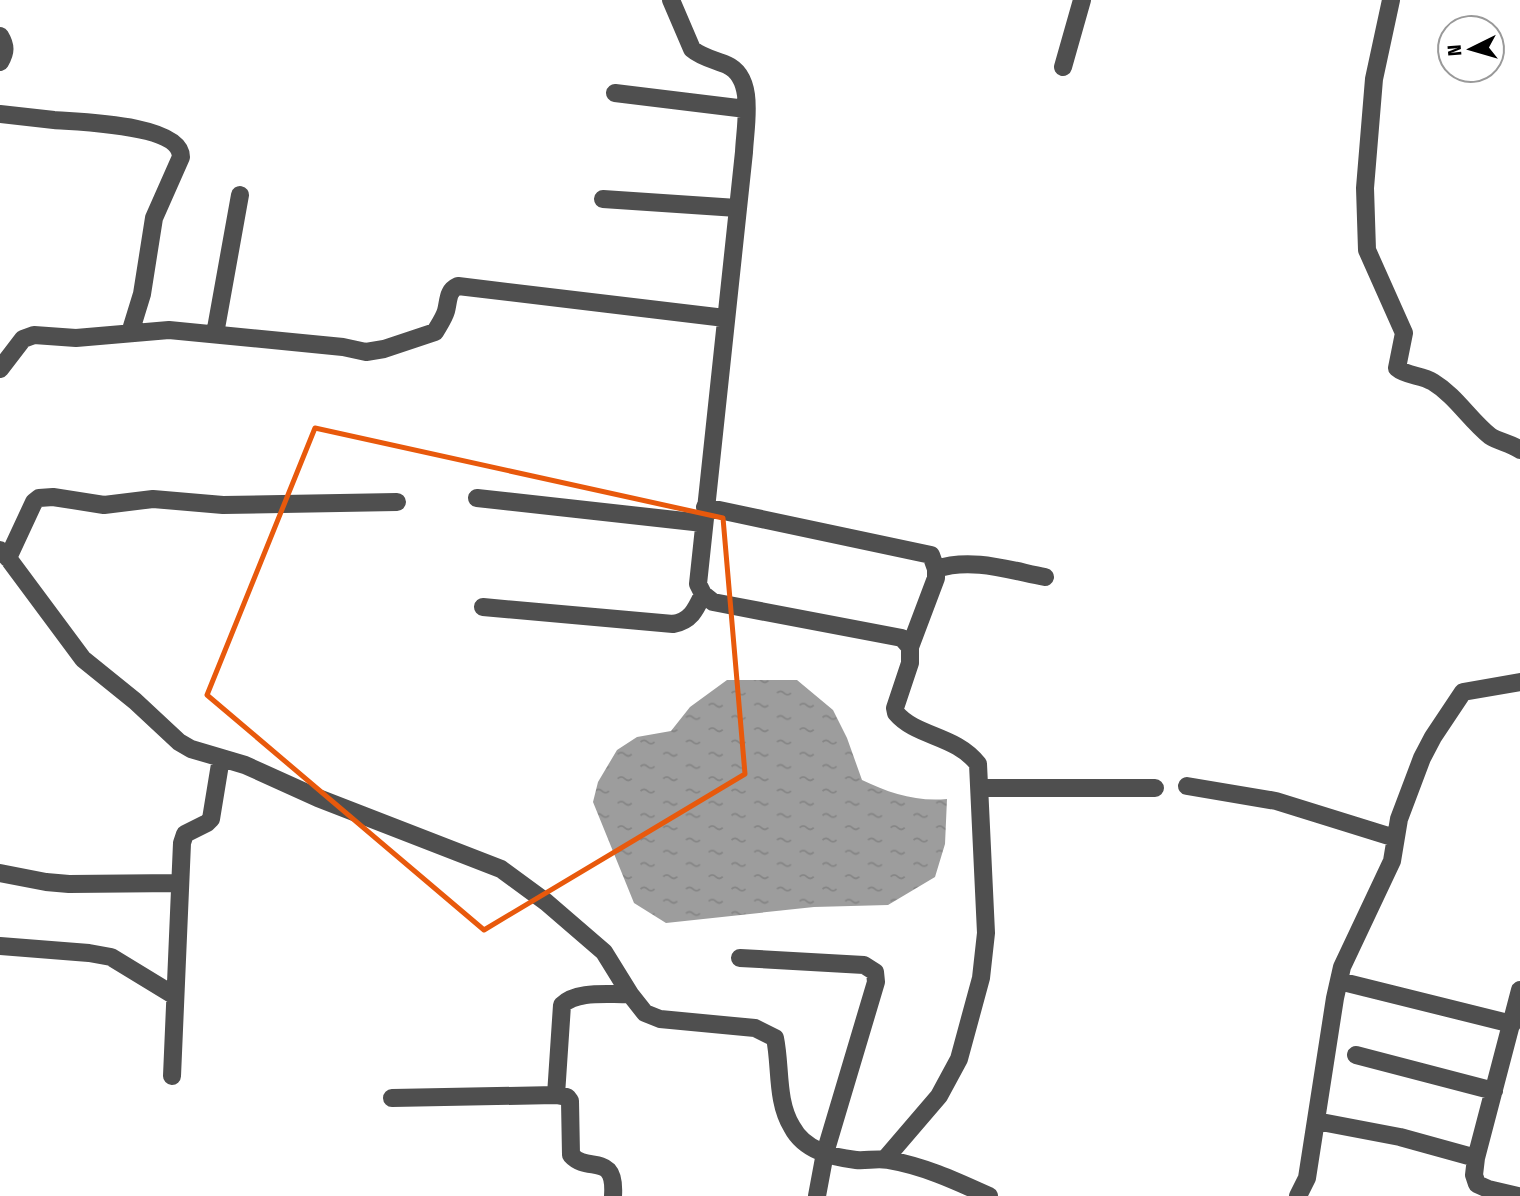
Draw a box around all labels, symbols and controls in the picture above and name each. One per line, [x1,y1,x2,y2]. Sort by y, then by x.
north arrow [1436,14,1506,84]
text: N [1443,44,1467,57]

